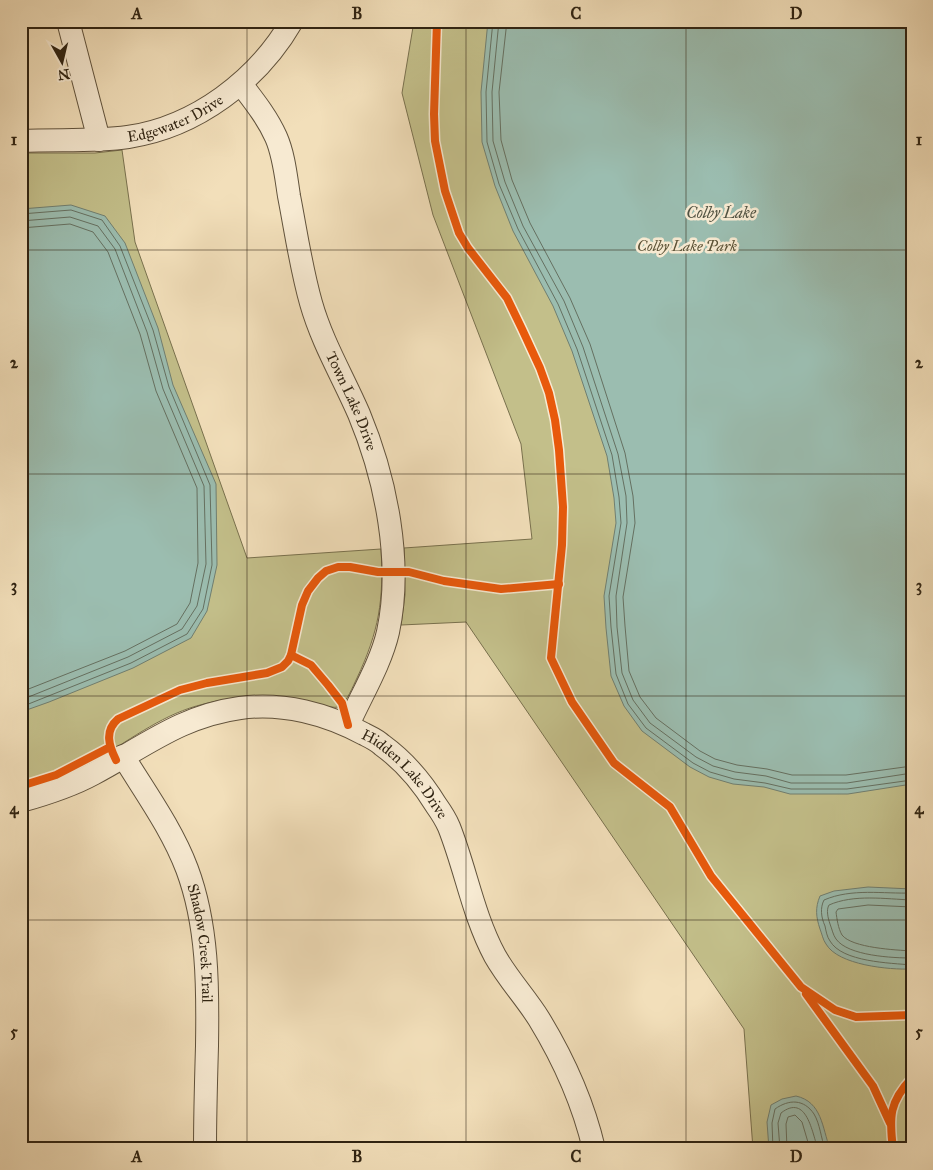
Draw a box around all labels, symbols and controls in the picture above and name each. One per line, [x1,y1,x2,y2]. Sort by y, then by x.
text: A [131,4,143,23]
text: B [352,4,362,23]
text: C [571,4,582,23]
text: D [790,4,803,23]
north arrow [38,38,88,88]
text: N [57,65,71,84]
street label: Edgewater Drive [126,91,227,146]
text: 1 [11,130,18,149]
text: 1 [916,130,923,149]
water label: Colby Lake [686,203,757,222]
park label: Colby Lake Park [637,237,737,255]
street label: Town Lake Drive [322,349,381,453]
text: 2 [10,353,19,372]
text: 2 [915,353,924,372]
text: 3 [11,576,17,596]
text: 3 [916,576,922,596]
street label: Hidden Lake Drive [359,725,452,822]
text: 4 [10,799,20,819]
text: 4 [915,799,925,819]
street label: Shadow Creek Trail [183,882,216,1004]
text: 5 [10,1022,18,1041]
text: 5 [915,1022,923,1041]
text: A [131,1147,143,1166]
text: B [352,1147,362,1166]
text: C [571,1147,582,1166]
text: D [790,1147,803,1166]

